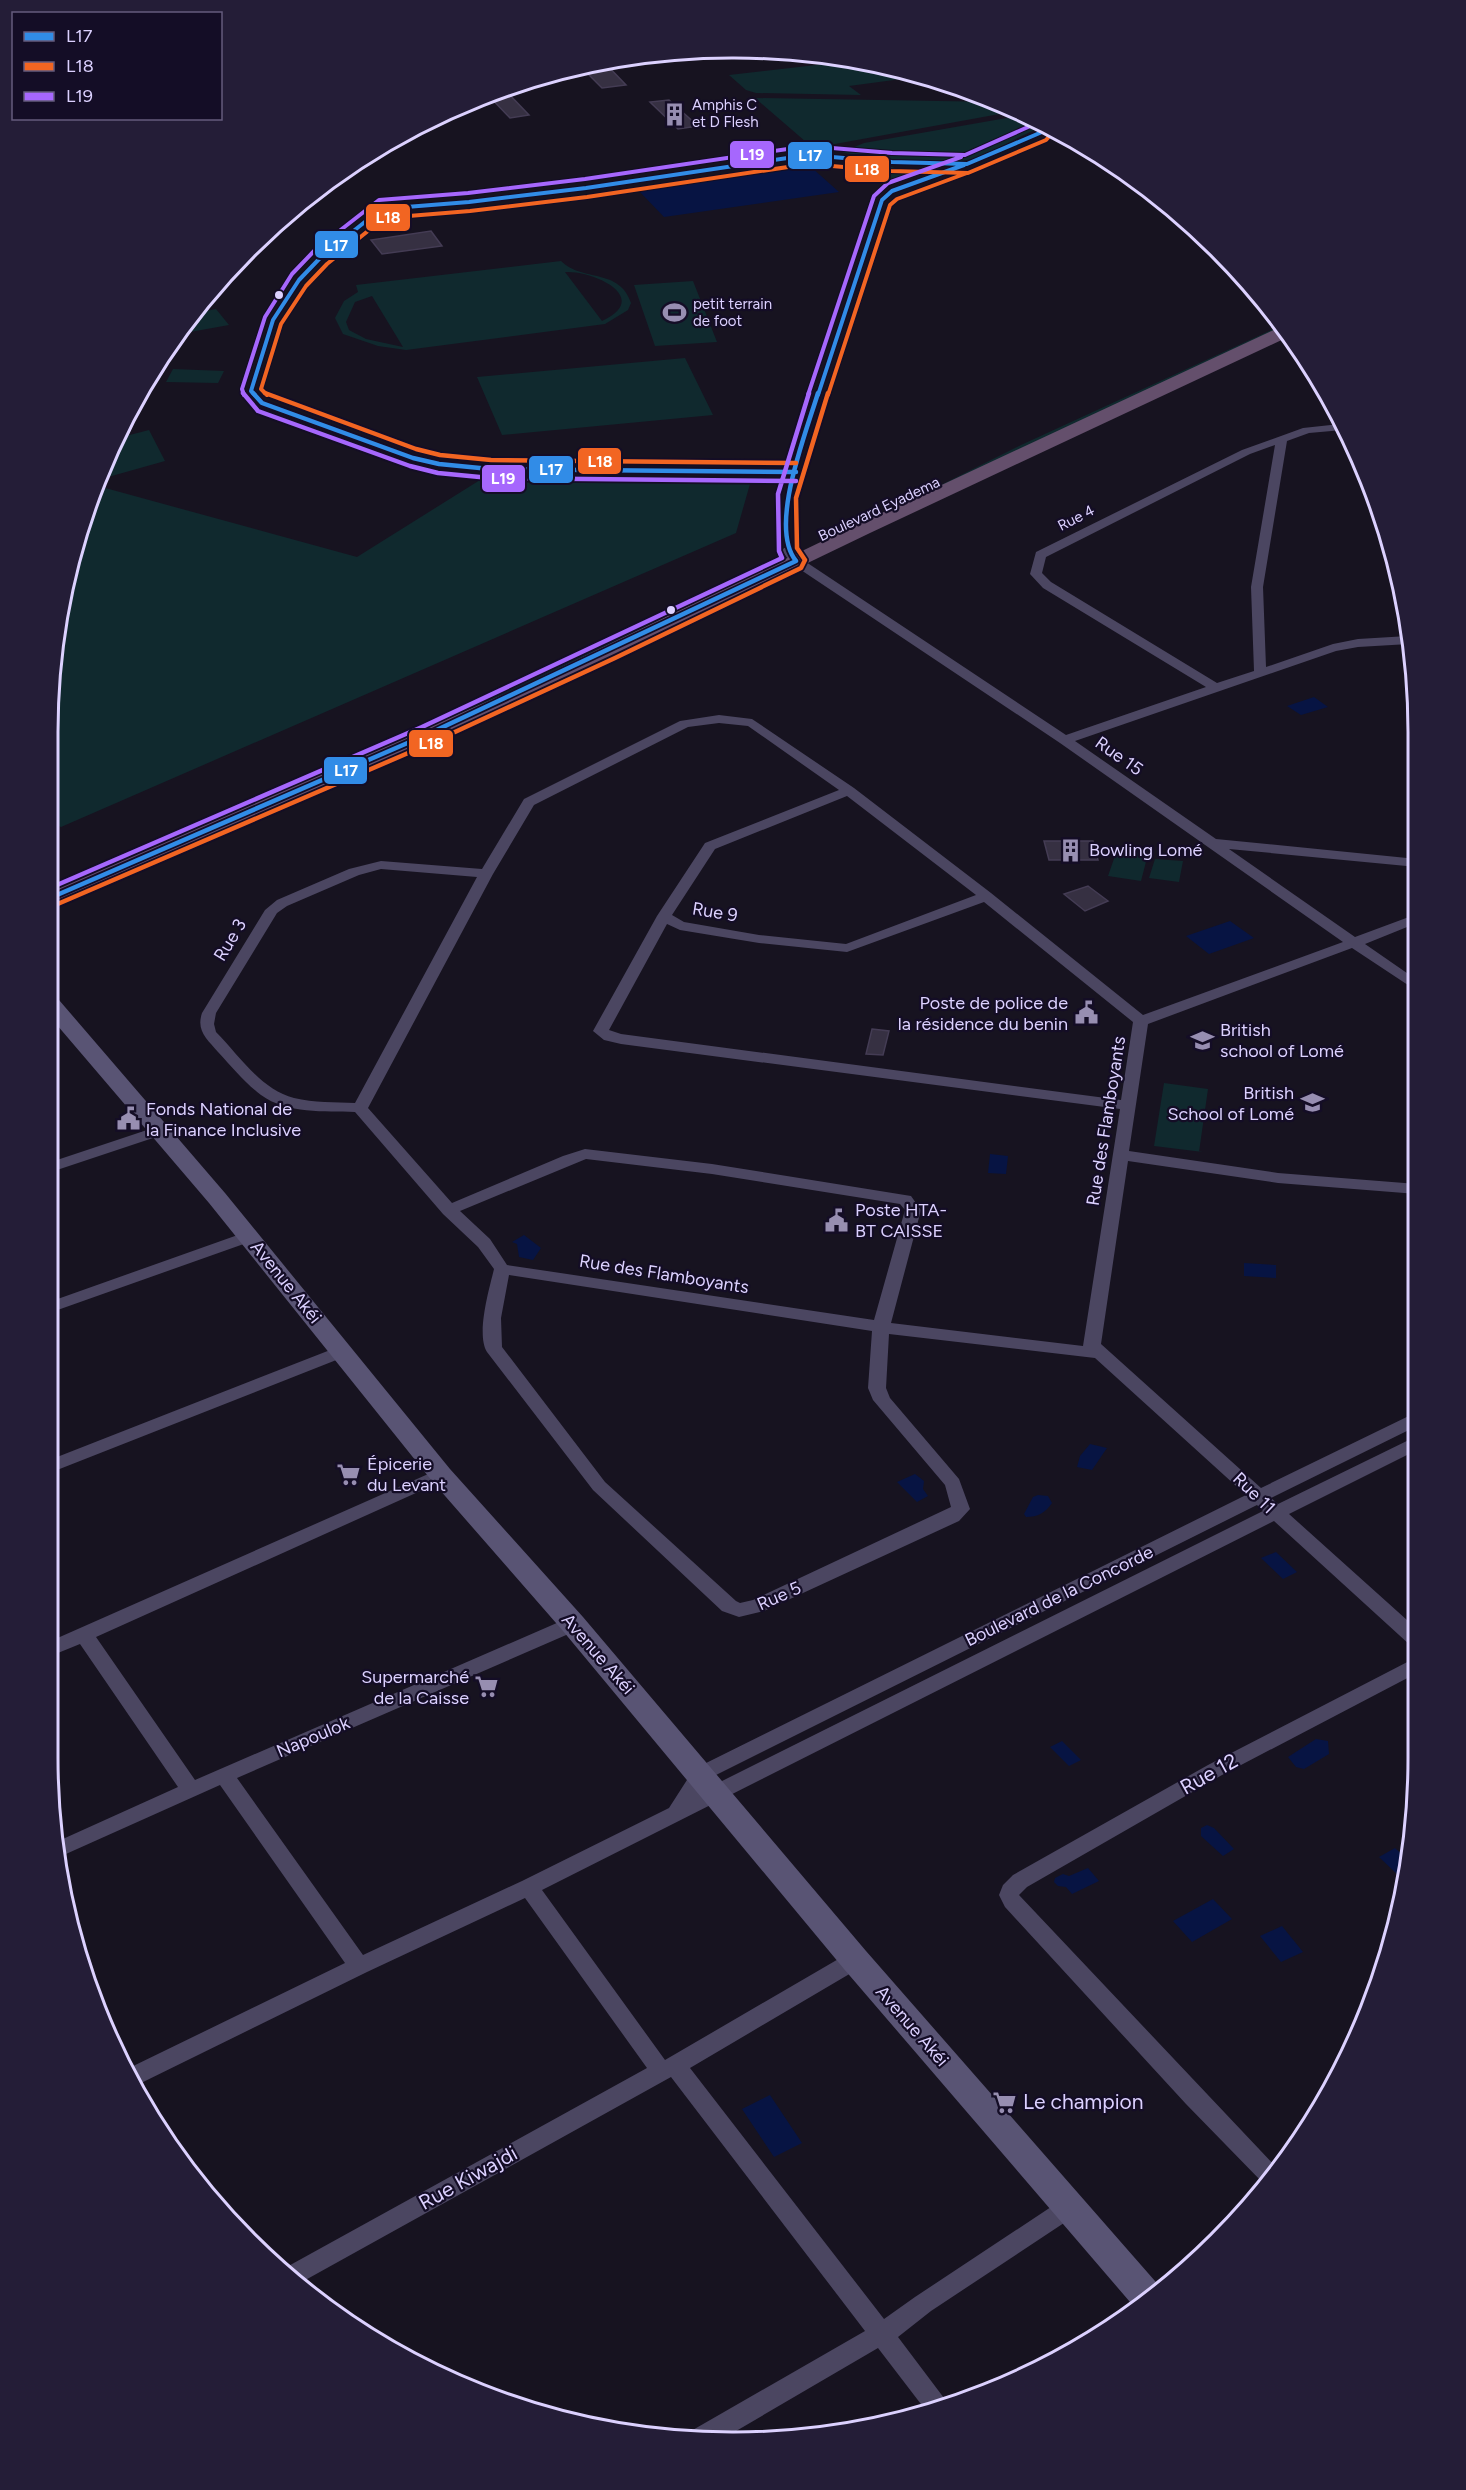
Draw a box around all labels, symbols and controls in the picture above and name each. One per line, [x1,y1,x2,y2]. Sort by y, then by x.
legend [12,12,222,120]
text: L17 [66,25,93,47]
text: L18 [66,55,94,77]
text: L19 [66,85,93,107]
place label: Amphis C et D Flesh [692,96,759,131]
building icon: Amphis C et D Flesh [661,101,687,127]
line badge: L19 [729,140,775,169]
line badge: L17 [787,141,833,170]
text: L19 [740,145,764,164]
text: L17 [798,146,822,165]
line badge: L18 [844,155,890,183]
text: L18 [854,160,880,179]
line badge: L18 [365,203,411,232]
text: L18 [375,208,401,227]
line badge: L17 [314,230,359,259]
text: L17 [324,236,348,255]
unlabelled marker [273,289,285,301]
place label: petit terrain de foot [693,295,772,330]
sports icon: petit terrain de foot [662,300,688,326]
line badge: L18 [577,447,622,475]
text: L18 [587,452,613,471]
line badge: L17 [528,455,574,484]
text: L17 [539,460,563,479]
line badge: L19 [481,464,526,493]
text: L19 [491,469,515,488]
street label: Boulevard Eyadema [815,473,943,545]
street label: Rue 4 [1055,501,1097,535]
unlabelled marker [665,604,677,616]
line badge: L18 [408,729,454,758]
street label: Rue 15 [1091,732,1147,780]
text: L18 [418,734,444,753]
line badge: L17 [323,756,368,785]
text: L17 [334,761,358,780]
building icon: Bowling Lomé [1058,837,1084,863]
place label: Bowling Lomé [1089,839,1203,861]
street label: Rue 9 [691,898,739,926]
street label: Rue 3 [209,915,251,965]
place label: Poste de police de la résidence du benin [898,992,1068,1035]
public building icon: Poste de police de la résidence du benin [1073,1000,1099,1026]
place label: British school of Lomé [1220,1019,1344,1062]
school or university icon: British school of Lomé [1189,1027,1215,1053]
street label: Rue des Flamboyants [1082,1035,1130,1207]
place label: British School of Lomé [1167,1082,1294,1125]
school or university icon: British School of Lomé [1299,1090,1325,1116]
place label: Fonds National de la Finance Inclusive [146,1098,301,1141]
public building icon: Fonds National de la Finance Inclusive [115,1106,141,1132]
place label: Poste HTA- BT CAISSE [855,1199,947,1242]
public building icon: Poste HTA- BT CAISSE [824,1207,850,1233]
street label: Avenue Akéi [246,1236,326,1328]
street label: Rue des Flamboyants [578,1250,750,1298]
place label: Épicerie du Levant [367,1453,446,1496]
supermarket icon: Épicerie du Levant [336,1461,362,1487]
street label: Rue 11 [1228,1468,1280,1518]
street label: Boulevard de la Concorde [961,1541,1157,1651]
street label: Rue 5 [754,1577,804,1615]
street label: Avenue Akéi [557,1609,639,1699]
place label: Supermarché de la Caisse [361,1666,469,1709]
supermarket icon: Supermarché de la Caisse [474,1674,500,1700]
street label: Napoulok [273,1712,353,1762]
street label: Rue 12 [1176,1748,1242,1800]
street label: Avenue Akéi [871,1981,953,2071]
supermarket icon: Le champion [992,2089,1018,2115]
place label: Le champion [1023,2089,1143,2114]
street label: Rue Kiwajdi [414,2140,521,2215]

